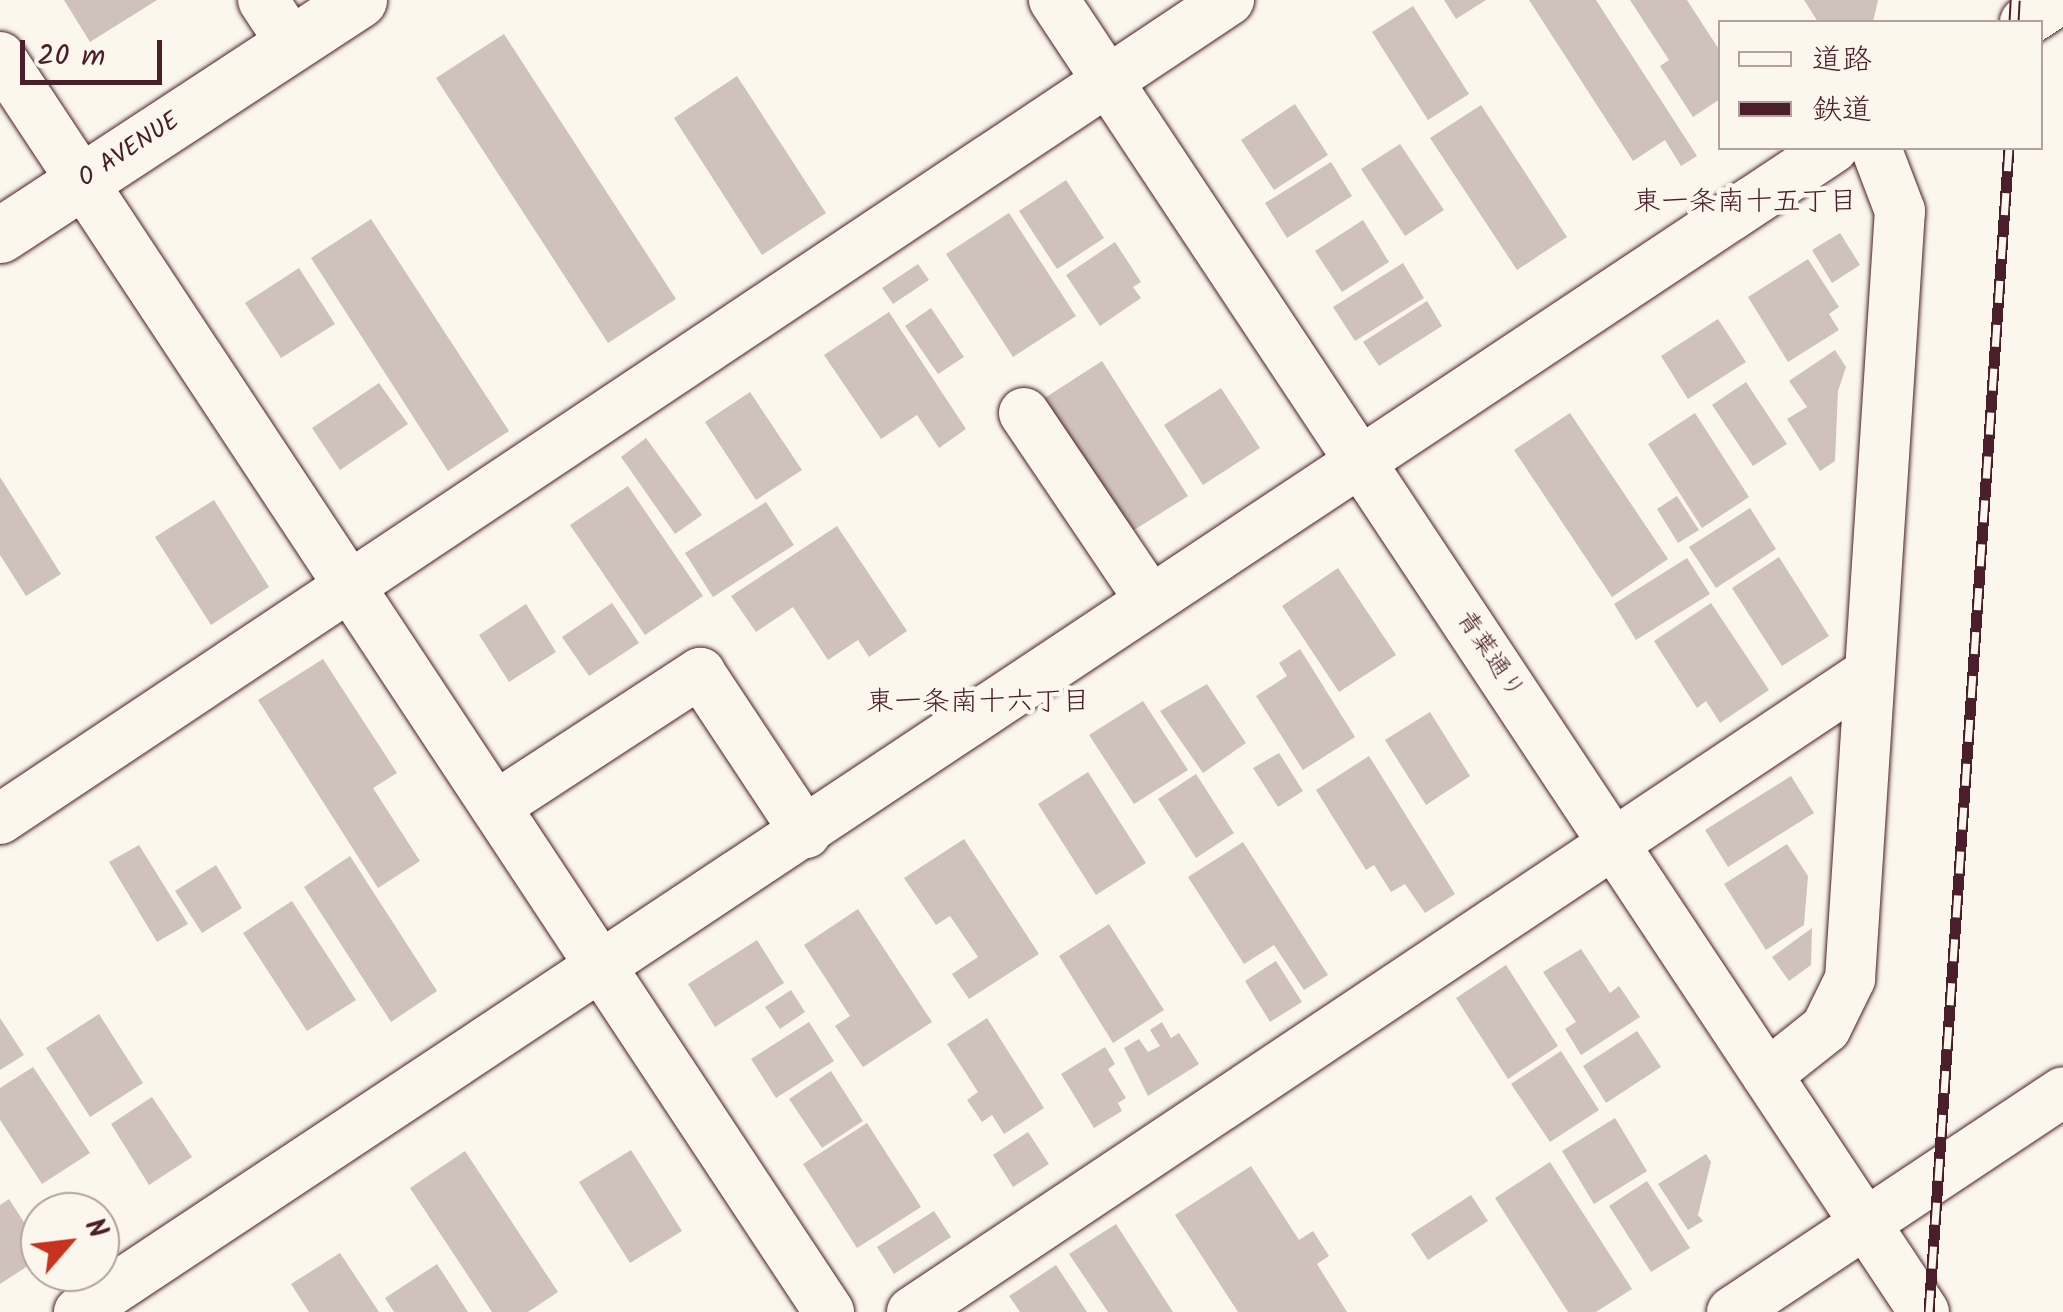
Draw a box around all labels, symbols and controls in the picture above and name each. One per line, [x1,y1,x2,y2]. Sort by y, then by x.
scale bar [25,20,168,82]
legend [1718,20,2043,150]
text: 20 m [37,33,105,81]
text: 道路 [1812,37,1872,85]
text: 鉄道 [1812,87,1872,135]
street label: O AVENUE [73,106,185,194]
district label: 東一条南十五丁目 [1633,186,1857,220]
street label: 青葉通り [1450,605,1530,705]
district label: 東一条南十六丁目 [866,686,1090,720]
north arrow [20,1192,120,1292]
text: N [71,1210,119,1247]

